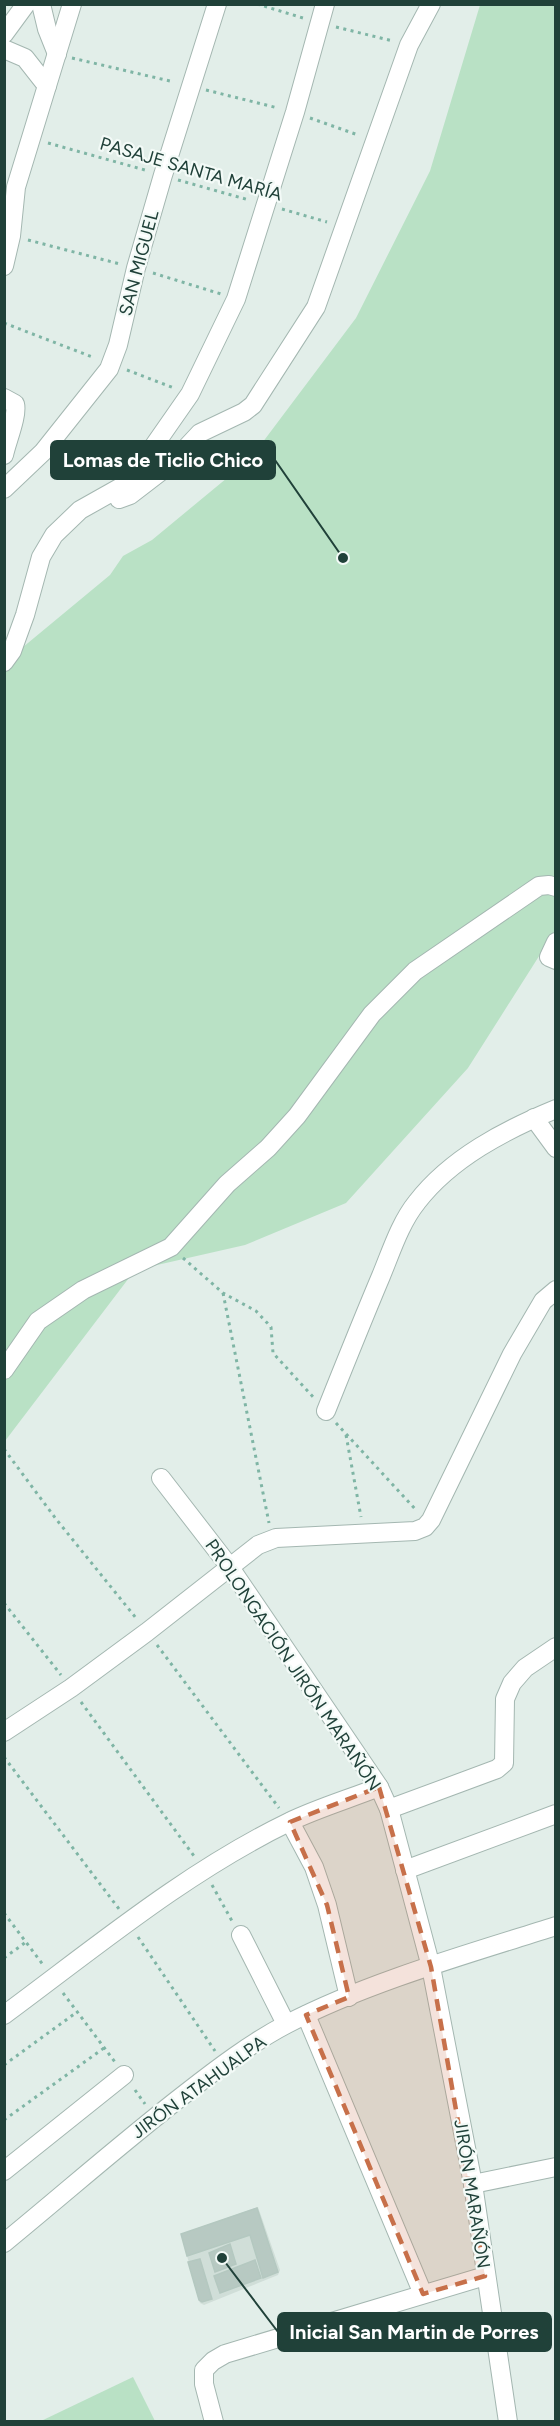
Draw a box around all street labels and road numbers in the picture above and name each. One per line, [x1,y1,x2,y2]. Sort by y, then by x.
street label: PASAJE SANTA MARÍA [97,132,285,206]
street label: SAN MIGUEL [114,207,164,318]
street label: PROLONGACIÓN JIRÓN MARAÑÓN [200,1535,386,1795]
street label: JIRÓN ATAHUALPA [127,2031,271,2143]
street label: JIRÓN MARAÑÓN [449,2118,495,2270]

